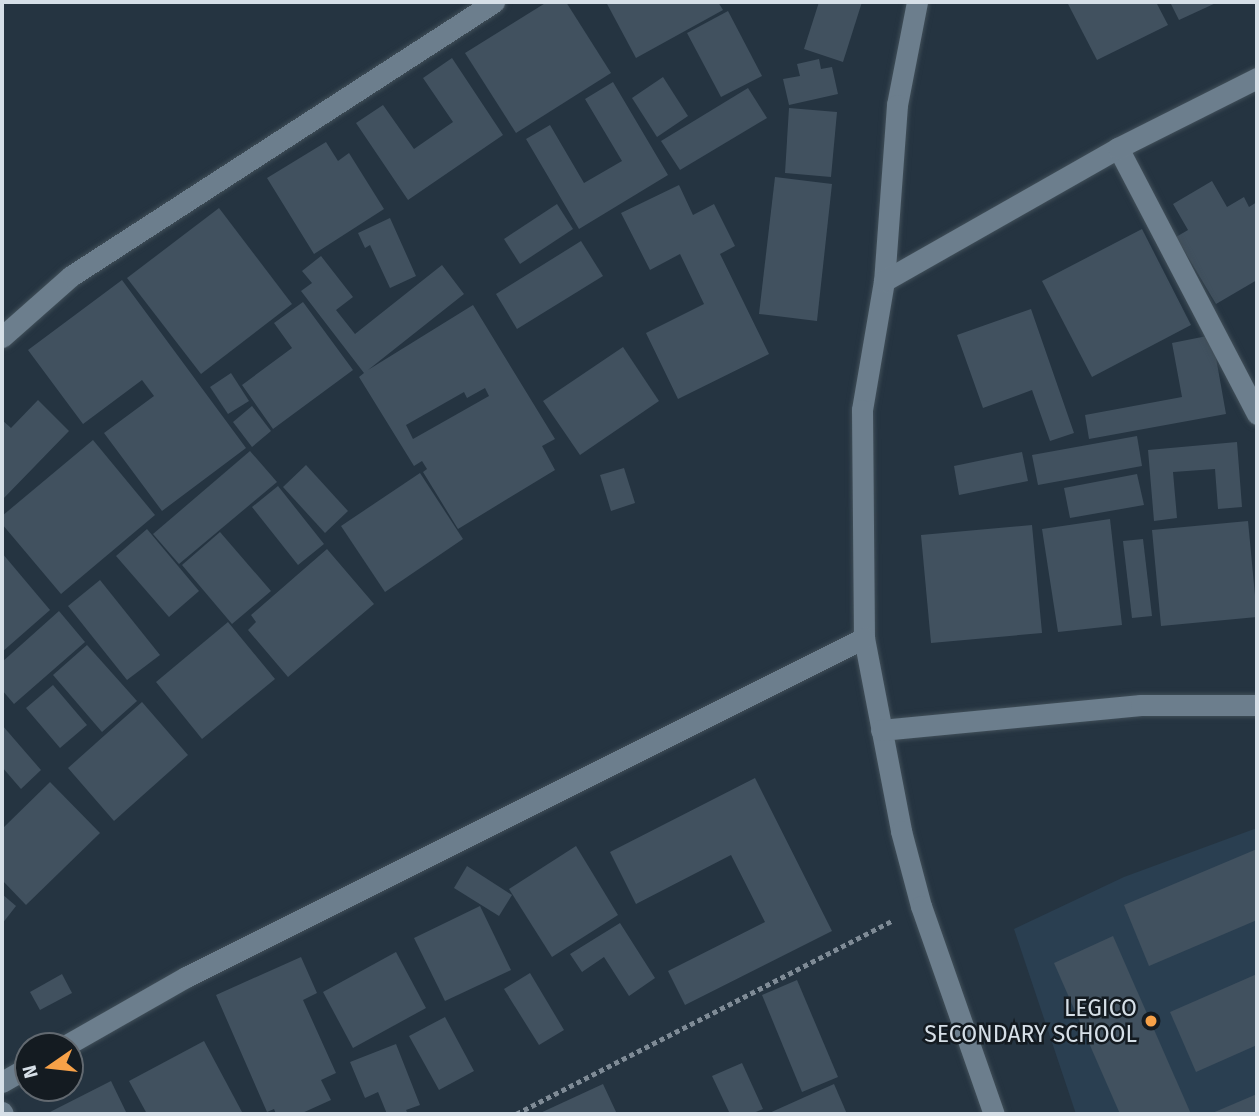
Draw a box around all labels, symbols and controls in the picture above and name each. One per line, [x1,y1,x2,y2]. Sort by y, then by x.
place label: LEGICO SECONDARY SCHOOL [924,994,1137,1048]
marker: LEGICO SECONDARY SCHOOL [1143,1013,1159,1029]
north arrow [14,1032,84,1102]
text: N [17,1063,43,1081]

